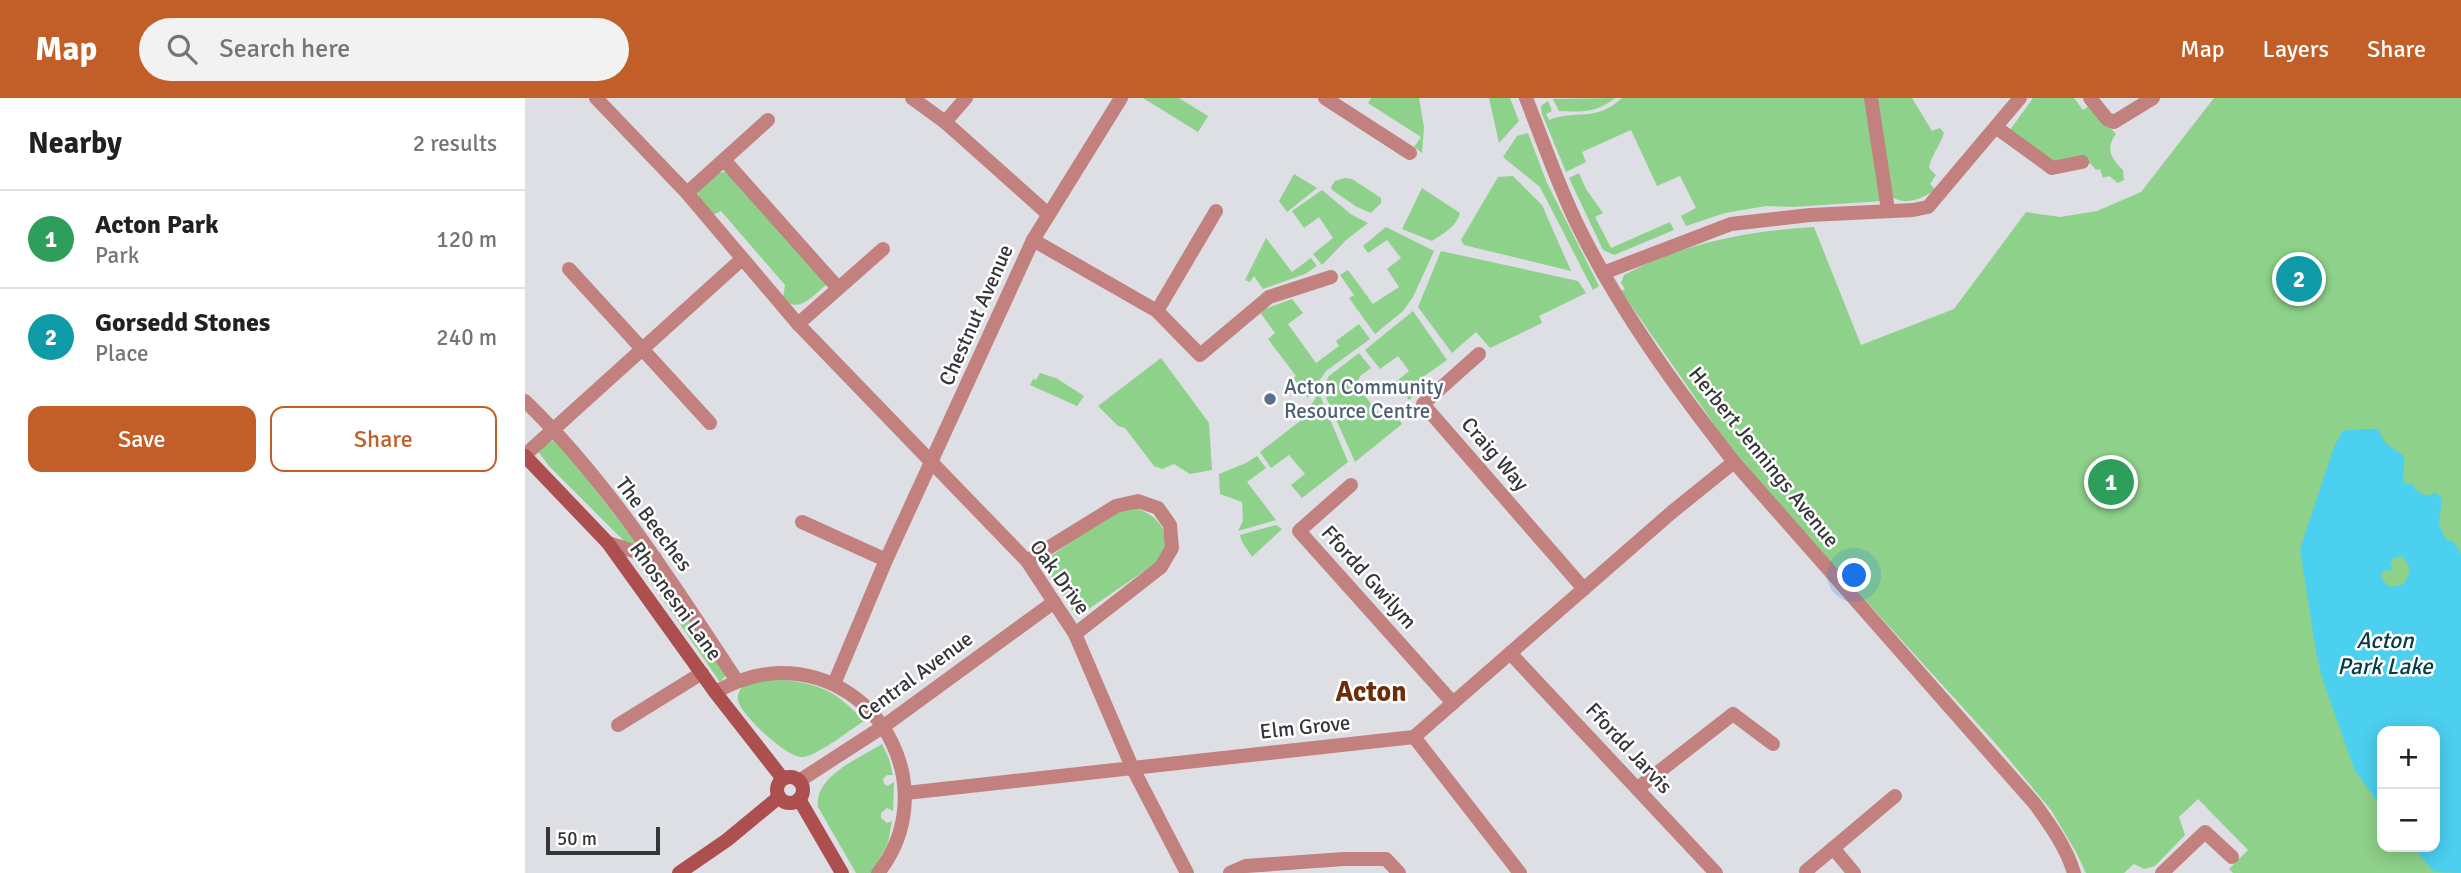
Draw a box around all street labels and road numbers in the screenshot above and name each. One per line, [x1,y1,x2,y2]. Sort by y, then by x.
street label: Chestnut Avenue [933,240,1019,390]
street label: Herbert Jennings Avenue [1683,362,1845,552]
street label: Craig Way [1456,412,1534,496]
street label: The Beeches [610,472,698,576]
street label: Ffordd Gwilym [1316,520,1422,634]
street label: Oak Drive [1024,534,1096,620]
street label: Rhosnesni Lane [624,537,728,665]
street label: Central Avenue [852,625,978,727]
street label: Ffordd Jarvis [1580,697,1678,799]
street label: Elm Grove [1259,709,1351,745]

